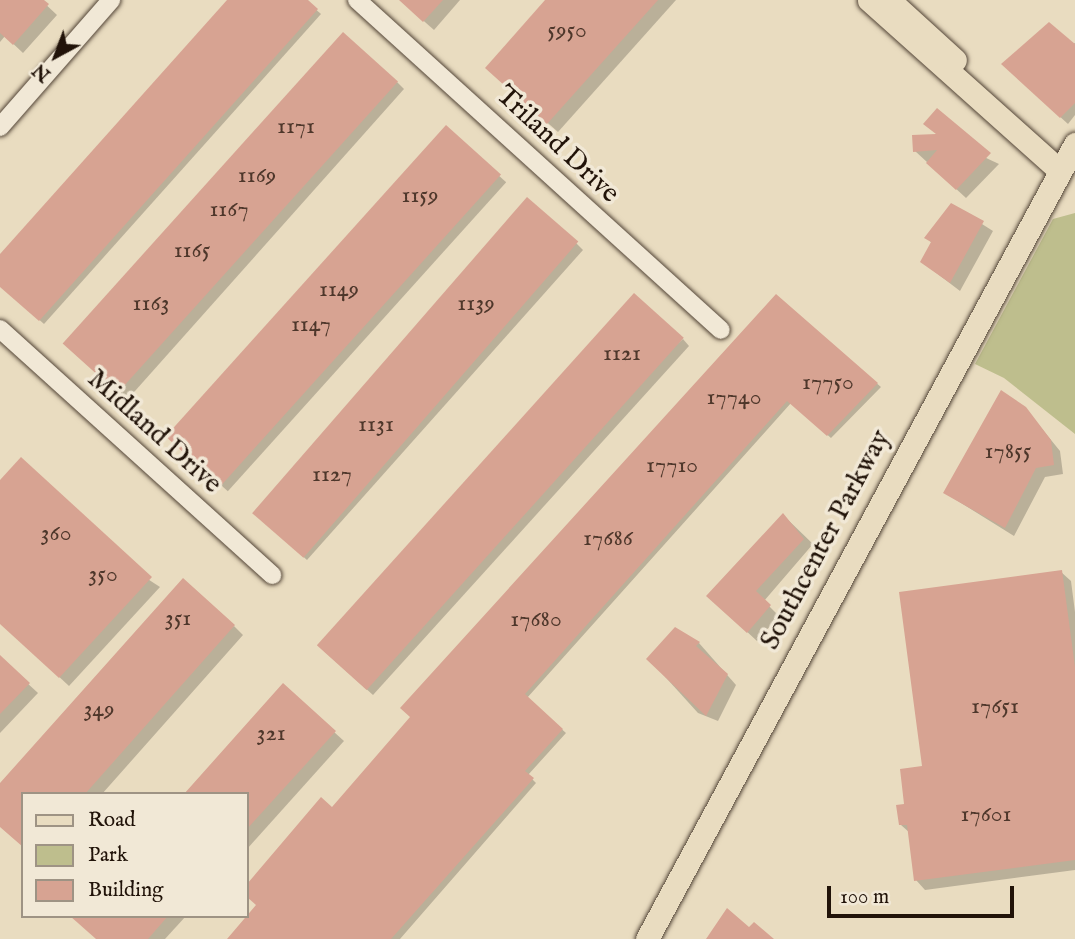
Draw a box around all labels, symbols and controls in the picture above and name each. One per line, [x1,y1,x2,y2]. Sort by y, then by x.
house number: 5950 [547,17,587,45]
north arrow [21,21,91,91]
text: N [28,57,56,86]
street label: Triland Drive [488,79,626,211]
house number: 1171 [277,113,315,141]
house number: 1169 [238,162,276,190]
house number: 1159 [401,182,439,210]
house number: 1167 [209,196,249,224]
house number: 1165 [174,237,210,265]
house number: 1149 [319,276,359,304]
house number: 1163 [133,290,169,318]
house number: 1139 [457,290,495,318]
house number: 1147 [291,311,331,339]
house number: 1121 [603,340,641,368]
street label: Midland Drive [80,363,228,501]
house number: 17750 [802,369,854,397]
house number: 17740 [707,384,761,412]
house number: 1131 [358,411,394,439]
street label: Southcenter Parkway [754,424,898,656]
house number: 17855 [985,438,1031,466]
house number: 17710 [646,452,698,480]
house number: 1127 [312,461,352,489]
house number: 360 [41,520,71,548]
house number: 17686 [583,525,633,553]
house number: 350 [88,561,118,589]
house number: 351 [165,605,191,633]
house number: 17680 [510,606,562,634]
house number: 17651 [971,693,1019,721]
house number: 349 [83,696,115,724]
house number: 321 [256,720,286,748]
legend [21,792,248,918]
house number: 17601 [961,801,1011,829]
text: Road [88,807,135,834]
text: Park [88,842,128,869]
scale bar [830,872,1017,916]
text: Building [88,877,163,904]
text: 100 m [840,884,889,911]

